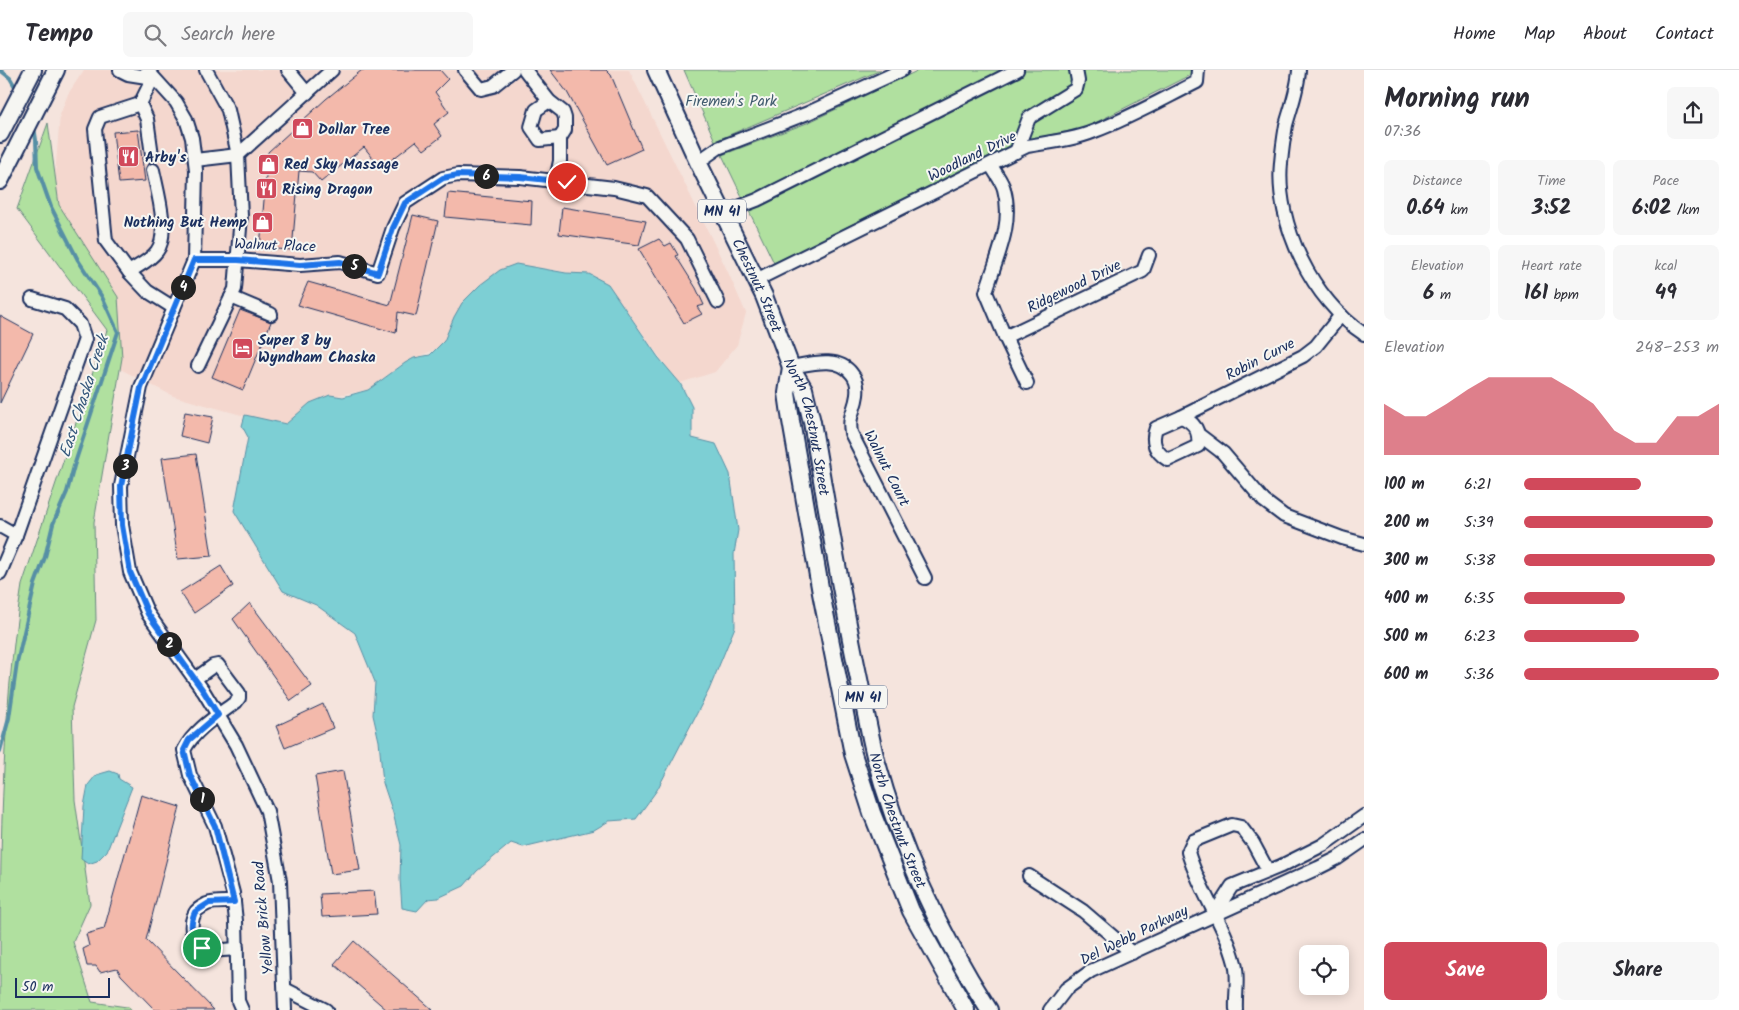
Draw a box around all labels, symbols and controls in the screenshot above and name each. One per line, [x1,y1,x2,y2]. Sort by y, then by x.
search box [123,12,473,57]
text: Tempo [25,15,93,54]
text: Search here [181,20,275,50]
text: Home [1453,20,1496,49]
text: Map [1524,20,1555,49]
text: About [1583,20,1627,49]
text: Contact [1655,20,1714,49]
icon: search [141,21,169,49]
text: Morning run [1384,77,1530,122]
button: share [1667,87,1719,139]
park label: Firemen's Park [685,90,778,114]
shop icon: Dollar Tree [290,117,314,141]
place label: Dollar Tree [318,118,391,142]
text: 07:36 [1384,119,1421,144]
street label: Woodland Drive [924,125,1021,189]
restaurant icon: Arby's [117,145,141,169]
place label: Arby's [145,146,187,170]
shop icon: Red Sky Massage [256,152,280,176]
place label: Red Sky Massage [284,153,399,177]
pin [546,161,588,203]
pin: 6 [474,164,498,188]
text: 6 [483,165,490,187]
icon: check [553,168,581,196]
text: Distance [1412,170,1462,192]
text: Time [1537,170,1566,192]
text: Pace [1652,170,1679,192]
restaurant icon: Rising Dragon [254,177,278,201]
place label: Rising Dragon [282,178,373,202]
text: 0.64 [1406,192,1445,225]
text: 3:52 [1532,192,1571,225]
text: 6:02 [1632,192,1671,225]
text: km [1445,199,1468,221]
text: /km [1671,199,1700,221]
road number: MN 41 [698,200,746,222]
shop icon: Nothing But Hemp [251,210,275,234]
place label: Nothing But Hemp [124,211,247,235]
street label: Walnut Place [234,233,316,259]
street label: Chestnut Street [724,235,788,336]
pin: 5 [342,254,366,278]
street label: Ridgewood Drive [1023,254,1126,320]
text: 5 [351,255,358,277]
text: Elevation [1411,255,1464,277]
text: Heart rate [1521,255,1582,277]
text: kcal [1654,255,1677,277]
pin: 4 [170,274,196,300]
text: 4 [180,276,187,298]
text: 6 [1423,277,1434,310]
text: 161 [1524,277,1548,310]
text: 49 [1655,277,1677,310]
text: m [1434,284,1451,306]
text: bpm [1548,284,1579,306]
place label: Super 8 by Wyndham Chaska [258,329,376,370]
water label: East Chaska Creek [53,330,117,461]
street label: Robin Curve [1221,332,1300,388]
text: Elevation [1384,335,1445,360]
text: 248–253 m [1635,335,1719,360]
hotel icon: Super 8 by Wyndham Chaska [230,337,254,361]
street label: North Chestnut Street [776,355,836,498]
street label: Walnut Court [857,426,916,511]
pin: 3 [112,454,138,478]
text: 3 [122,455,129,477]
text: 100 m [1384,472,1425,497]
text: 6:21 [1464,472,1491,497]
text: 200 m [1384,510,1429,535]
text: 5:39 [1464,510,1493,535]
text: 300 m [1384,548,1428,573]
text: 5:38 [1464,548,1495,573]
text: 400 m [1384,586,1428,611]
text: 6:35 [1464,586,1495,611]
text: 500 m [1384,624,1428,649]
text: 6:23 [1464,624,1495,649]
pin: 2 [156,632,182,656]
text: 2 [165,633,174,655]
text: 600 m [1384,662,1428,687]
text: 5:36 [1464,662,1495,687]
road number: MN 41 [839,686,887,708]
street label: North Chestnut Street [862,750,932,893]
pin: 1 [190,786,214,812]
text: 1 [200,788,205,810]
street label: Yellow Brick Road [247,860,281,976]
street label: Del Webb Parkway [1076,899,1193,972]
pin [181,927,223,969]
icon: arrive [188,934,216,962]
button: Save [1384,942,1547,1000]
button: Share [1557,942,1719,1000]
map controls [1299,945,1349,995]
button: locate [1299,945,1349,995]
scale bar [15,975,110,998]
text: 50 m [22,976,53,998]

